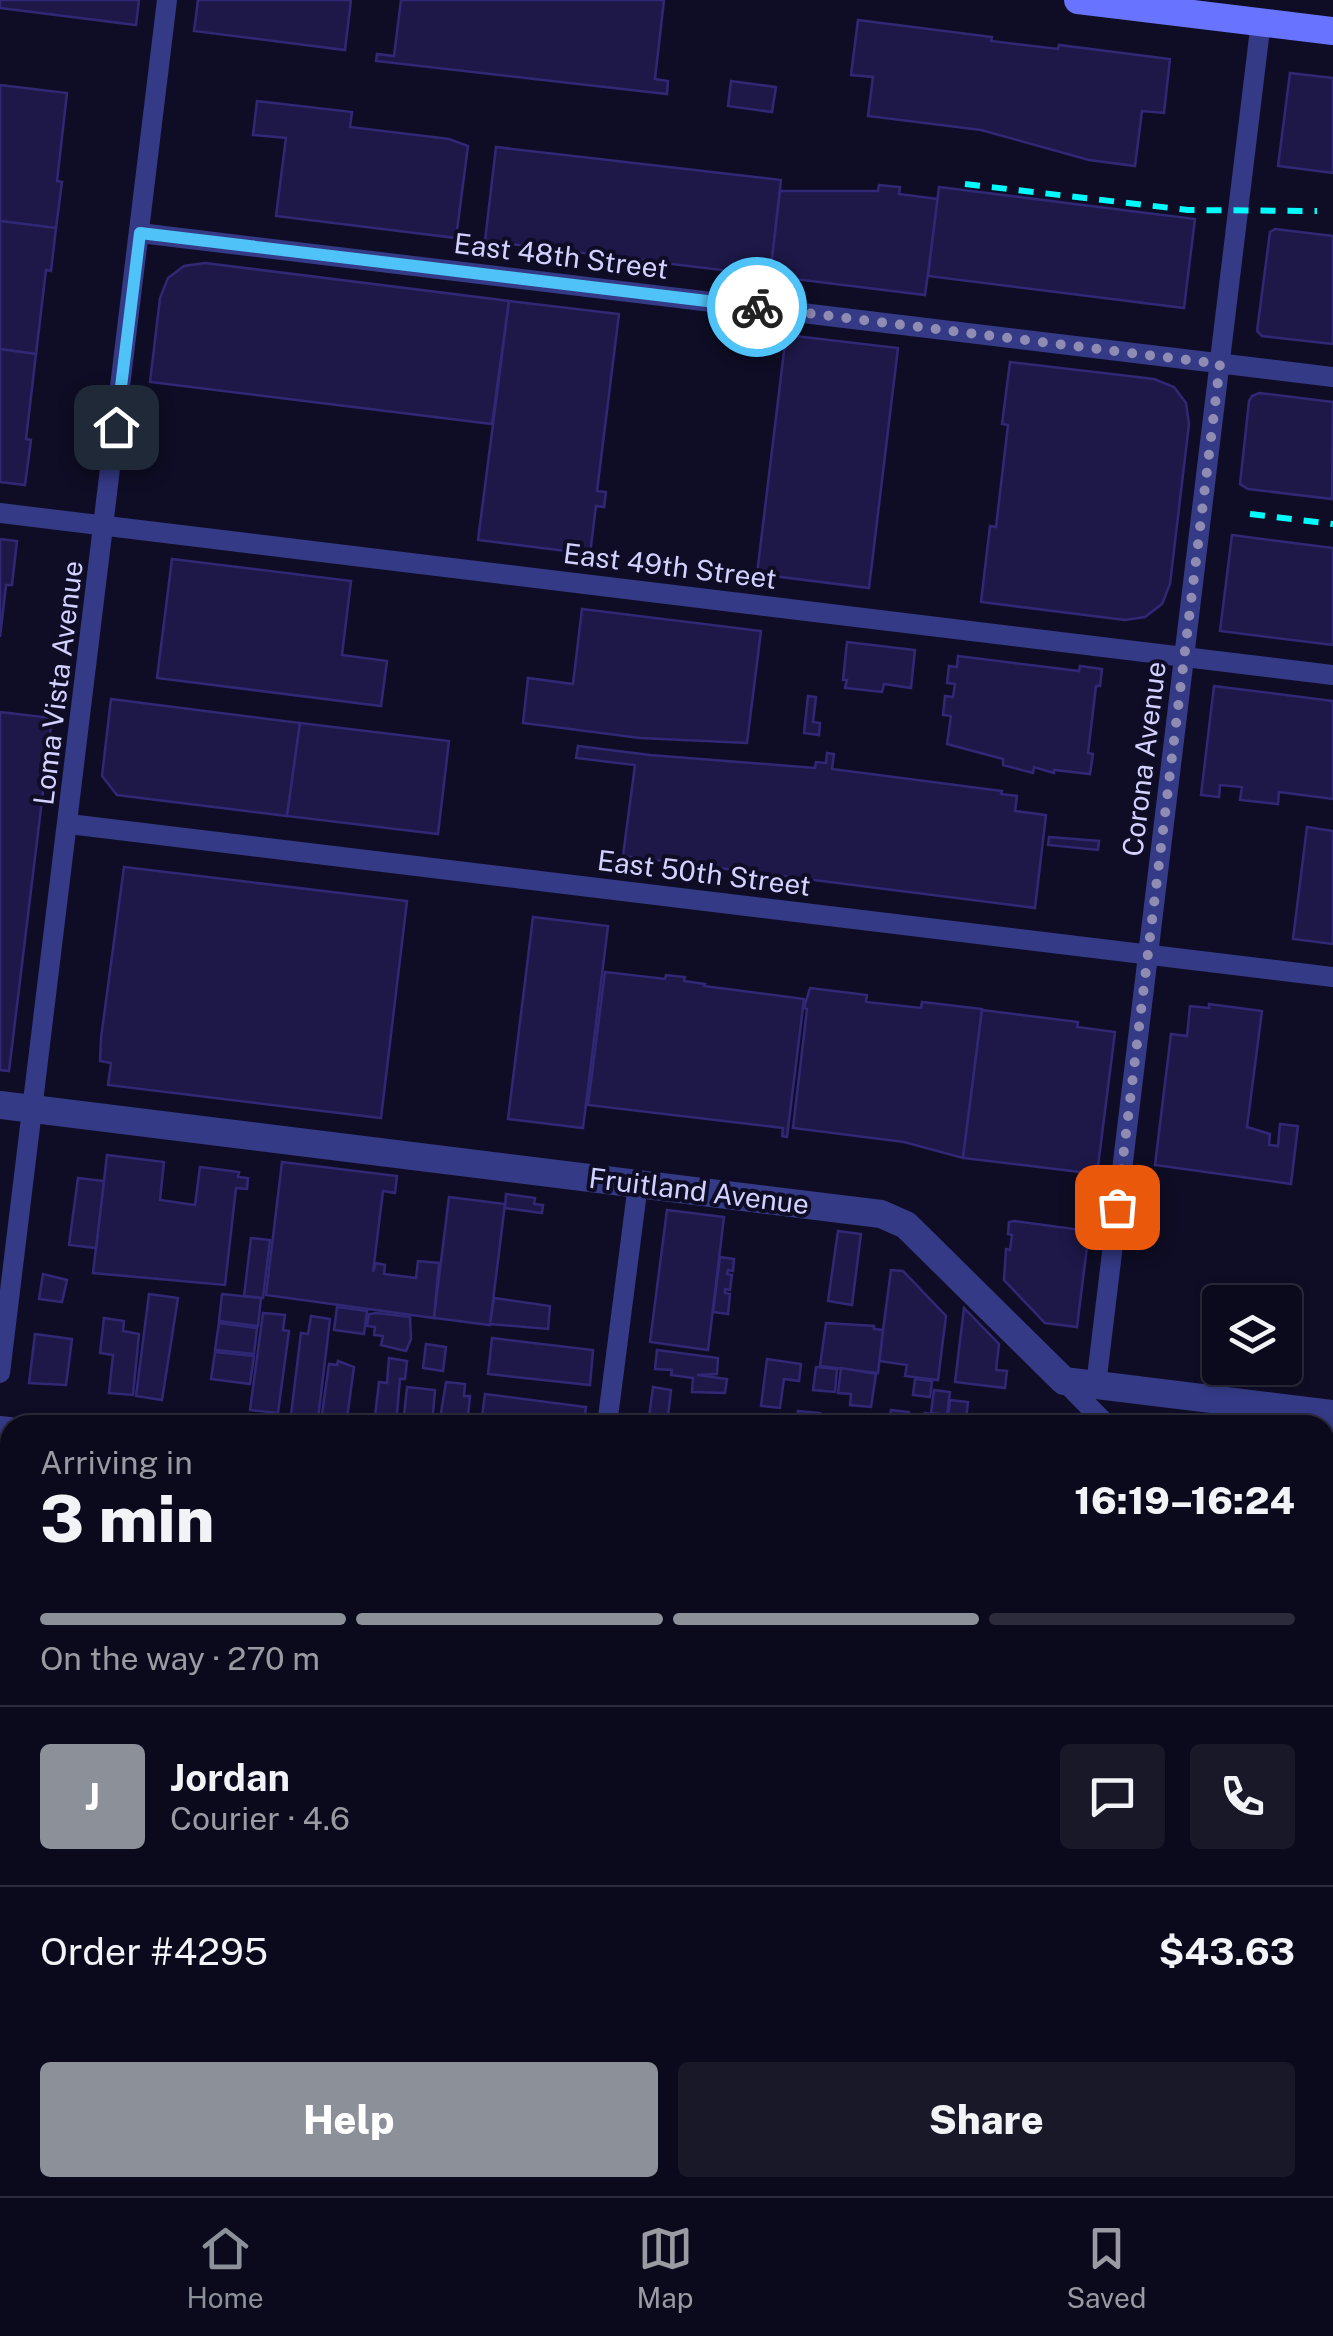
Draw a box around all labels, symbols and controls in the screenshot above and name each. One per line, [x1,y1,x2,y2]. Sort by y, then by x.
street label: East 48th Street [452,226,670,285]
courier [707,257,807,357]
icon: bike [730,280,785,335]
pin [74,385,159,470]
icon: home [89,400,144,455]
street label: East 49th Street [561,536,779,595]
street label: Loma Vista Avenue [26,559,89,807]
street label: Corona Avenue [1115,660,1172,858]
street label: East 50th Street [595,843,813,902]
street label: Fruitland Avenue [587,1161,811,1220]
pin [1075,1165,1160,1250]
icon: bag [1090,1180,1145,1235]
map controls [1202,1285,1302,1385]
button: layers [1202,1285,1302,1385]
text: Arriving in [40,1444,193,1481]
text: 16:19–16:24 [1074,1478,1295,1523]
text: 3 min [40,1480,215,1557]
text: On the way · 270 m [40,1640,320,1677]
button: chat [1060,1744,1165,1849]
button: phone [1190,1744,1295,1849]
text: Jordan [170,1755,290,1800]
text: J [85,1774,100,1819]
text: Courier · 4.6 [170,1800,350,1837]
text: Order #4295 [40,1929,268,1974]
text: $43.63 [1158,1929,1295,1974]
button: Help [40,2062,658,2177]
button: Share [678,2062,1295,2177]
tab: Home [186,2221,264,2314]
tab: Map [637,2221,693,2314]
tab: Saved [1066,2221,1147,2314]

